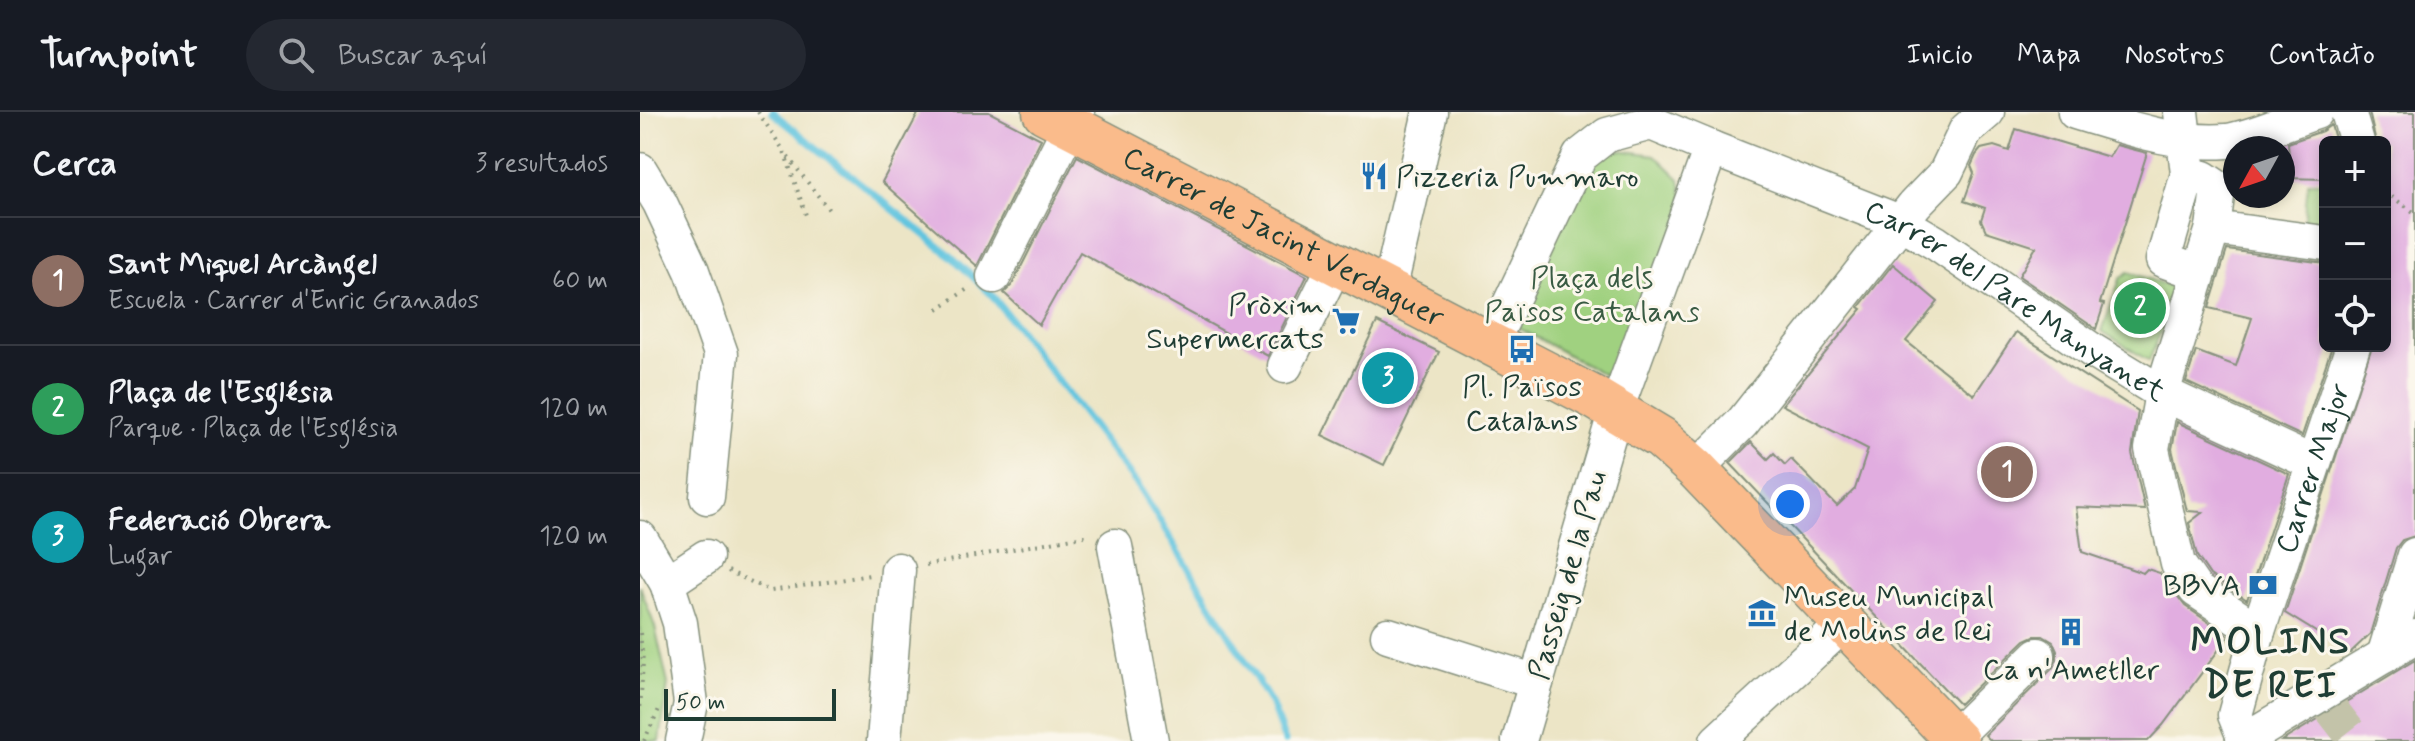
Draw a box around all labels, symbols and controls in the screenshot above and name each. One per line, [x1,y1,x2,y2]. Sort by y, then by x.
search box [246,19,806,91]
text: Turnpoint [40,31,198,80]
icon: search [274,33,318,77]
text: Buscar aquí [338,36,488,75]
text: Inicio [1906,37,1973,74]
text: Mapa [2017,37,2081,74]
text: Nosotros [2125,37,2224,74]
text: Contacto [2268,37,2375,74]
north arrow [2223,136,2295,208]
map controls [2319,136,2391,352]
button: + [2319,136,2391,208]
street label: Carrer de Jacint Verdaguer [1116,138,1451,338]
text: Cerca [32,142,117,187]
text: 3 resultados [476,147,608,181]
place label: Pizzeria Pummaro [1396,158,1639,197]
restaurant icon: Pizzeria Pummaro [1359,161,1389,191]
street label: Carrer del Pare Manyanet [1859,192,2173,412]
button: − [2319,208,2391,280]
text: Sant Miquel Arcàngel [108,245,377,284]
park label: Plaça dels Països Catalans [1484,259,1700,332]
text: 1 [52,264,64,298]
text: 60 m [552,264,608,298]
pin: 2 [2114,278,2166,338]
button: locate [2319,280,2391,352]
text: Escuela · Carrer d'Enric Granados [108,284,479,318]
place label: Pròxim Supermercats [1146,286,1324,359]
supermarket icon: Pròxim Supermercats [1331,306,1361,336]
bus stop icon: Pl. Països Catalans [1507,334,1537,364]
pin: 3 [1362,348,1414,408]
place label: Pl. Països Catalans [1462,368,1582,441]
text: Plaça de l'Església [108,373,333,412]
street label: Carrer Major [2267,378,2360,559]
text: 2 [52,392,64,426]
text: 120 m [539,392,608,426]
text: Parque · Plaça de l'Església [108,412,398,446]
pin: 1 [1981,442,2033,502]
street label: Passeig de la Pau [1520,466,1617,684]
your location [1770,484,1810,524]
text: Federació Obrera [108,501,330,540]
text: 3 [52,520,64,554]
text: 120 m [539,520,608,554]
text: Lugar [108,540,172,574]
place label: BBVA [2163,567,2241,606]
bank icon: BBVA [2248,570,2278,600]
place label: Museu Municipal de Molins de Rei [1784,578,1994,651]
museum icon: Museu Municipal de Molins de Rei [1747,598,1777,628]
building icon: Ca n'Ametller [2056,617,2086,647]
district label: MOLINS DE REI [2191,618,2351,711]
place label: Ca n'Ametller [1983,651,2160,690]
scale bar [664,685,836,721]
text: 50 m [676,689,725,717]

